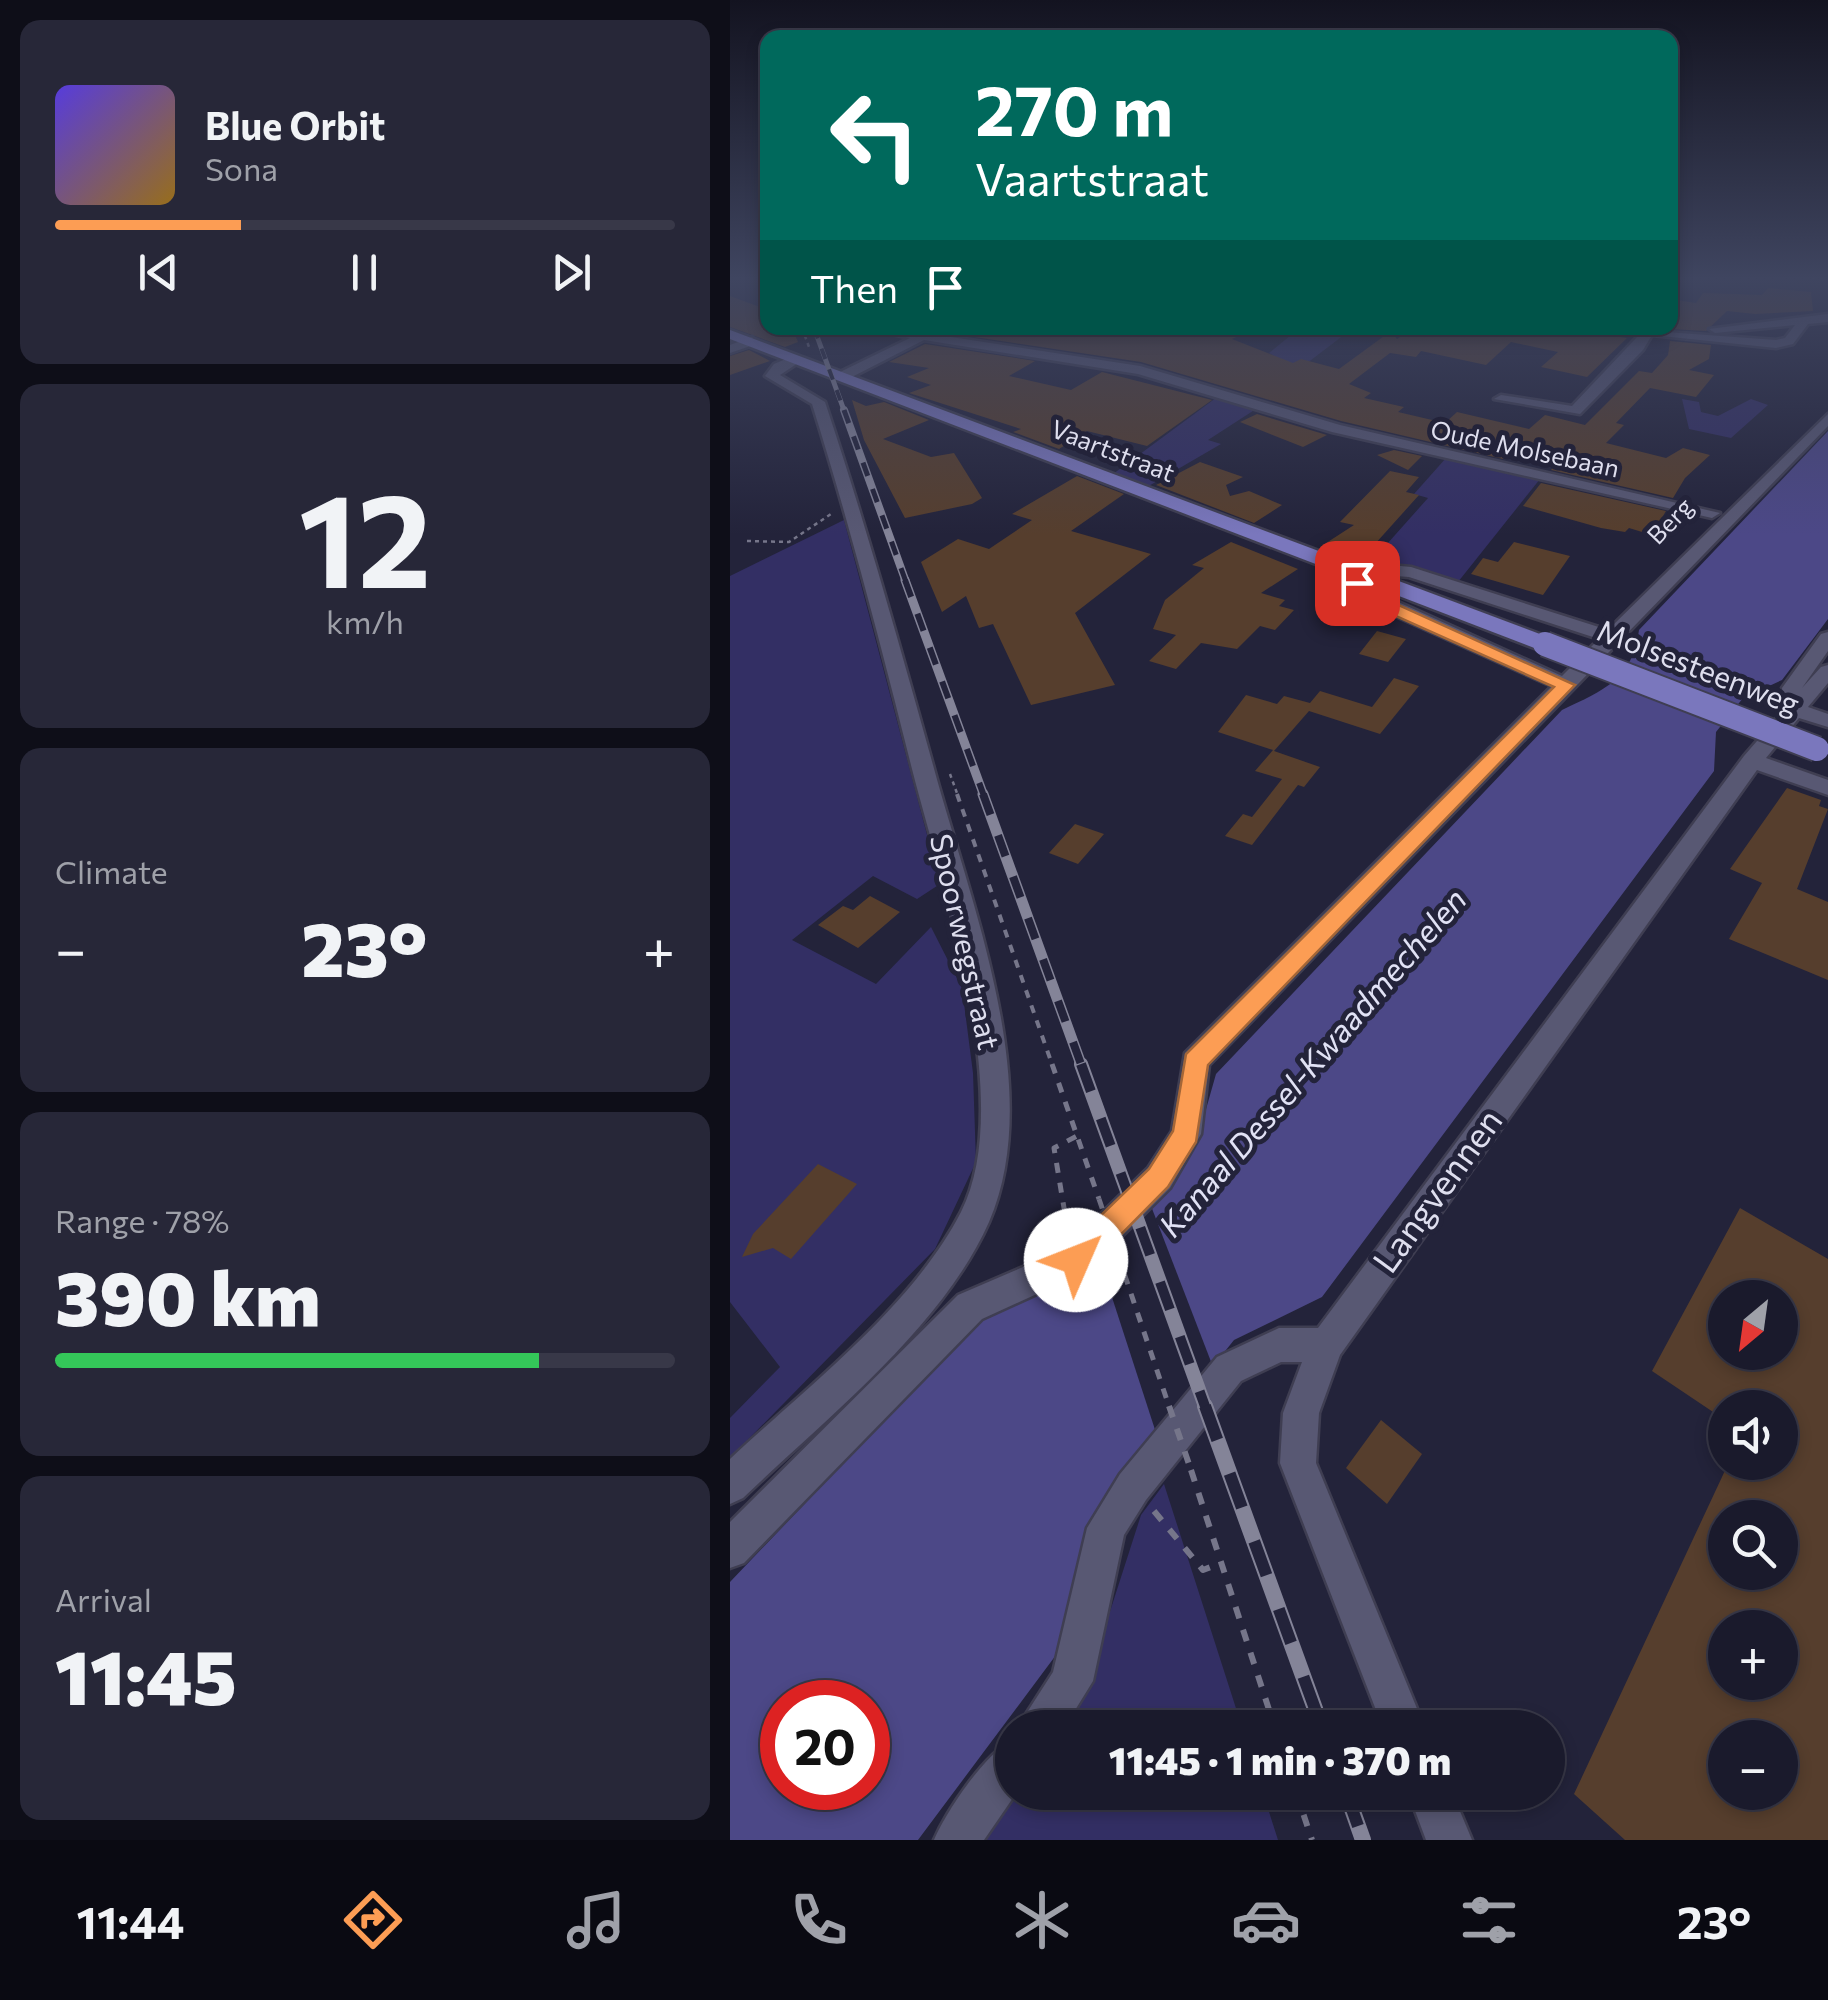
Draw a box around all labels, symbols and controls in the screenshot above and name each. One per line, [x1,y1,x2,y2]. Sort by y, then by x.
text: 270 m [975,65,1173,150]
icon: left [810,70,940,200]
text: Blue Orbit [205,101,385,148]
text: Sona [205,148,278,188]
text: Vaartstraat [975,150,1209,205]
icon: previous [131,245,186,300]
icon: pause [337,245,392,300]
icon: next [544,245,599,300]
icon: arrive [918,260,973,315]
text: Then [810,264,898,311]
street label: Vaartstraat [1047,413,1179,487]
street label: Oude Molsebaan [1428,413,1622,483]
text: 12 [299,456,431,615]
street label: Berg [1640,491,1699,550]
pin [1315,541,1400,626]
icon: arrive [1330,556,1385,611]
text: km/h [326,601,404,641]
street label: Molsesteenweg [1593,610,1805,721]
street label: Spoorwegstraat [924,830,1009,1053]
text: Climate [55,851,168,891]
water label: Kanaal Dessel-Kwaadmechelen [1149,879,1474,1244]
text: 23° [301,901,428,992]
text: − [55,914,86,981]
text: + [643,914,675,981]
street label: Langvennen [1362,1099,1510,1280]
text: Range · 78% [55,1200,230,1240]
position arrow [1024,1208,1128,1312]
text: 390 km [55,1250,320,1341]
north arrow [1708,1280,1798,1370]
map controls [1708,1280,1798,1810]
button: sound [1708,1390,1798,1480]
button: search [1708,1500,1798,1590]
text: Arrival [55,1579,152,1619]
button: + [1708,1610,1798,1700]
text: 11:45 [55,1629,237,1720]
speed limit sign: 20 [760,1680,890,1810]
button: − [1708,1720,1798,1810]
text: 11:45 · 1 min · 370 m [1109,1736,1451,1783]
icon: directions [338,1885,408,1955]
icon: music [561,1885,631,1955]
icon: phone [784,1885,854,1955]
icon: climate [1007,1885,1077,1955]
icon: car [1231,1885,1301,1955]
icon: filters [1454,1885,1524,1955]
text: 11:44 [77,1893,184,1948]
text: 23° [1677,1893,1751,1948]

